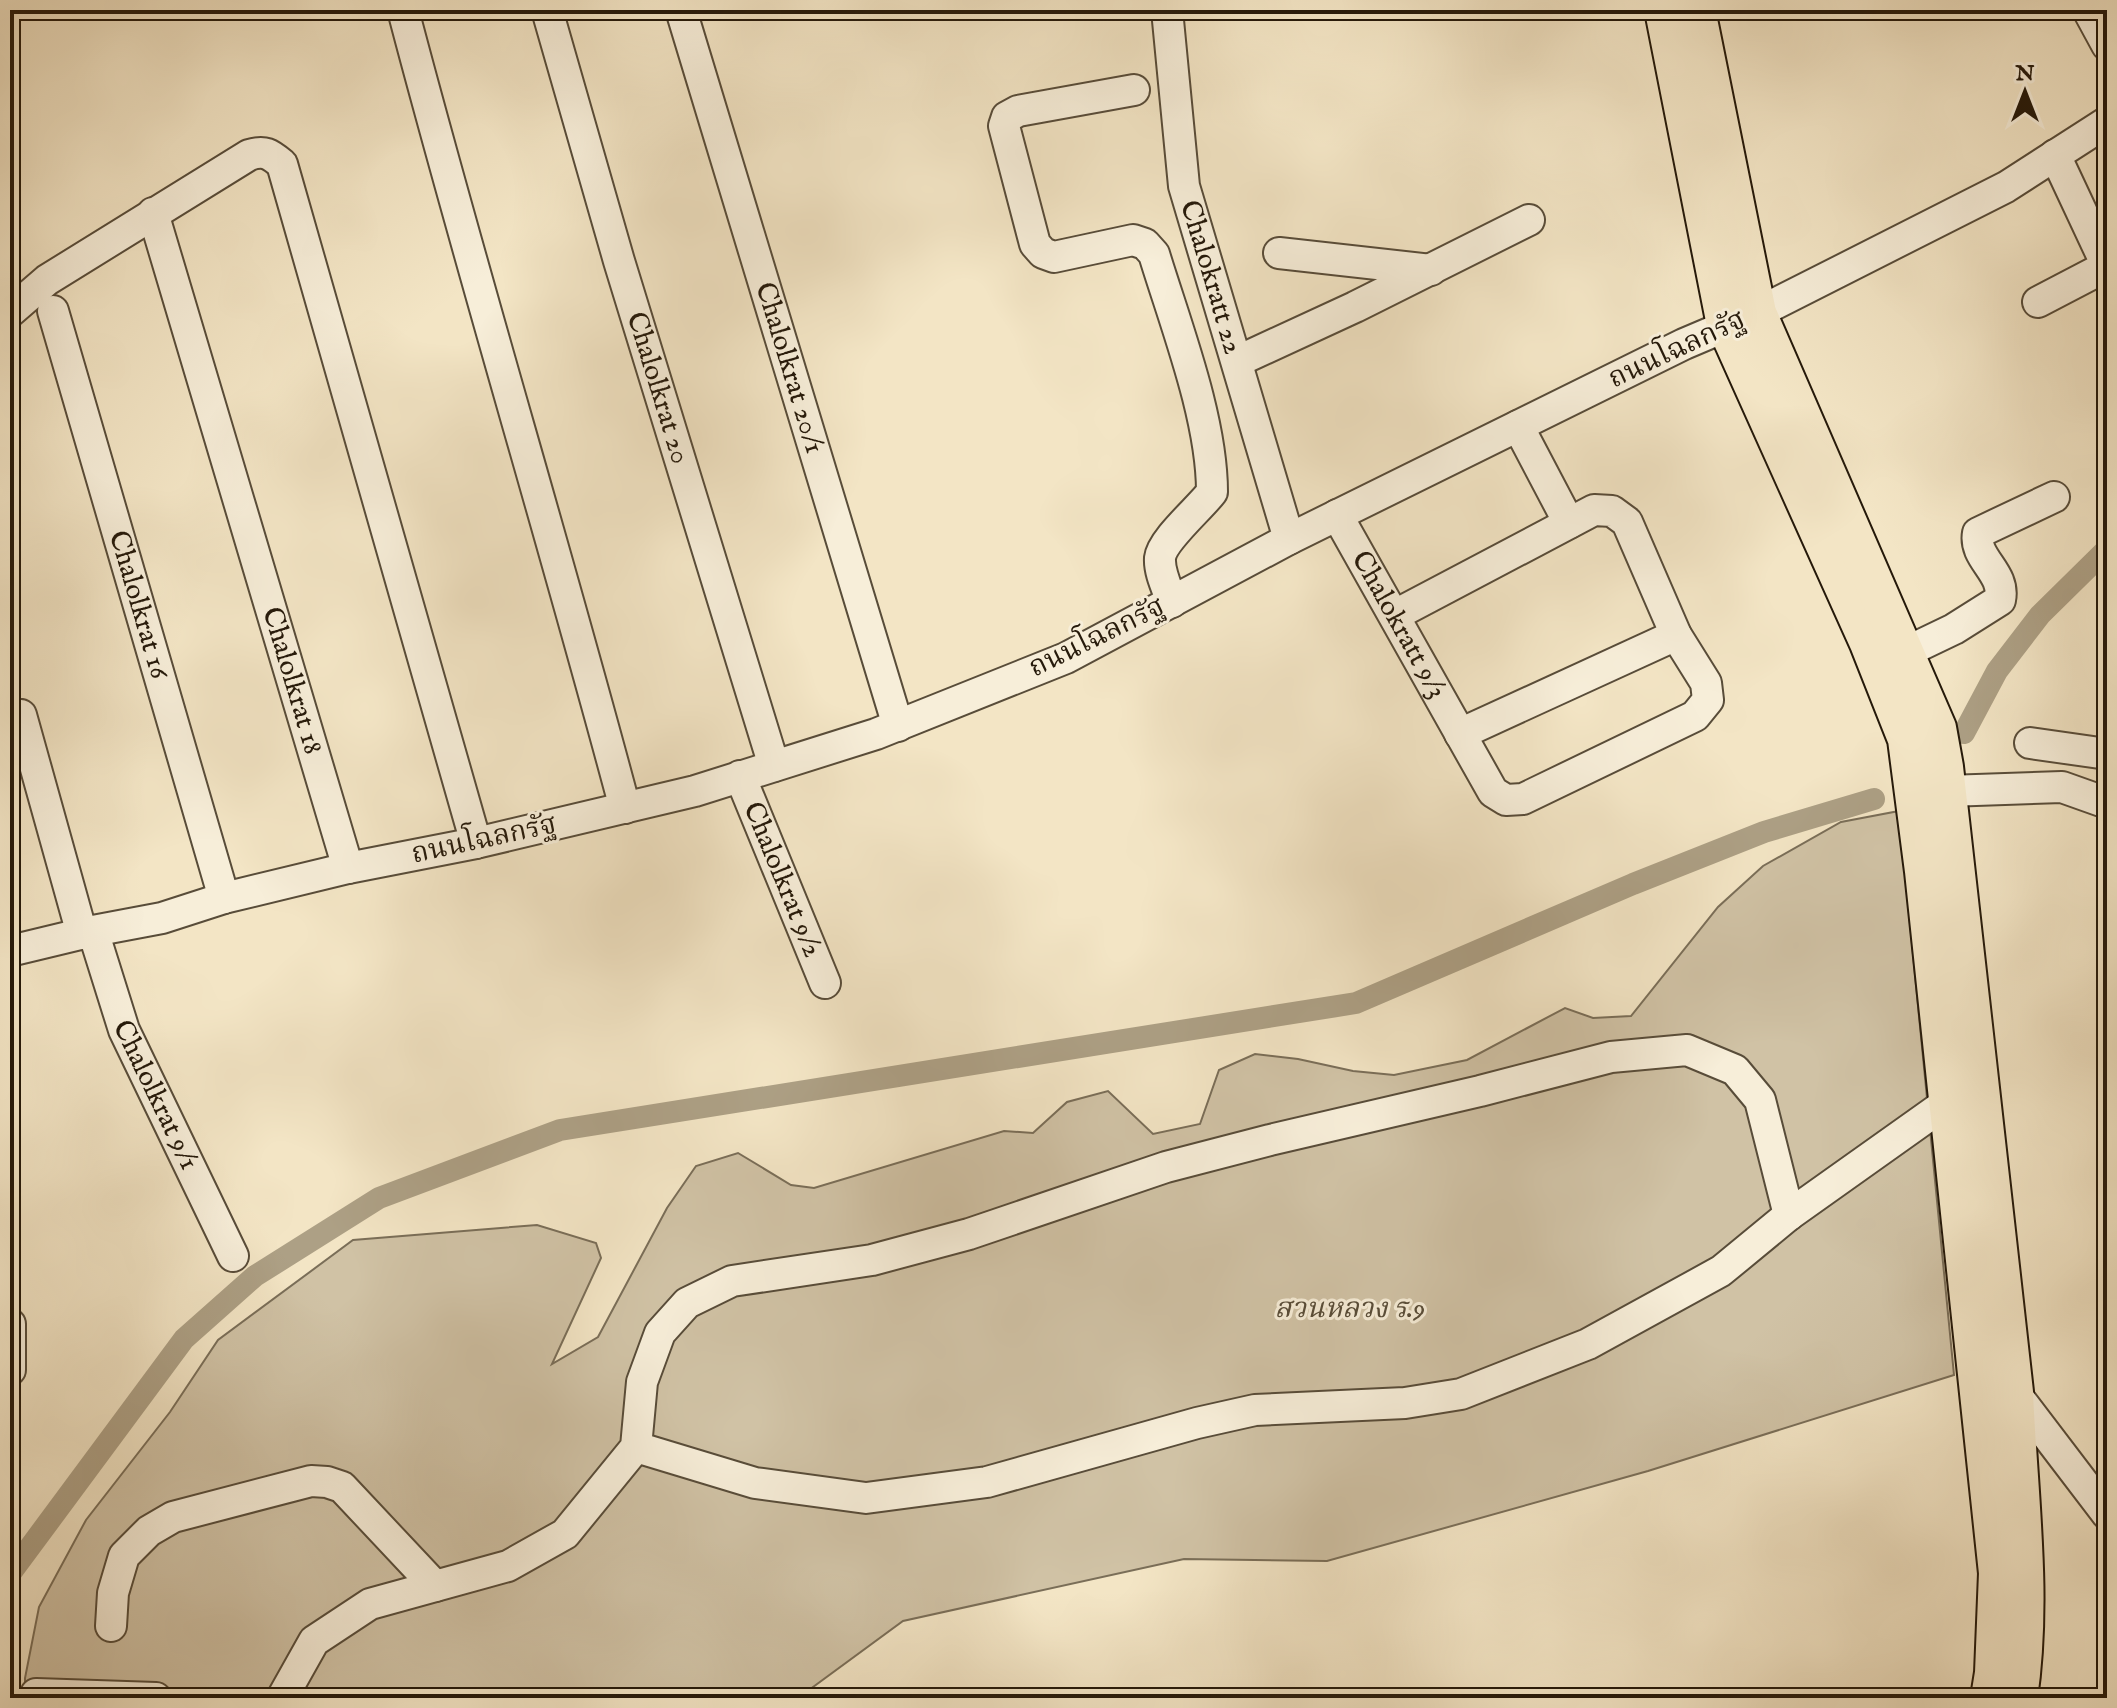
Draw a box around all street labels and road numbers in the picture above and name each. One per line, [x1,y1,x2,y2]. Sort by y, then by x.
street label: Chalokratt 22 [1172,196,1251,358]
street label: Chalolkrat 20/1 [747,278,832,458]
street label: ถนนโฉลกรัฐ [1601,299,1751,397]
street label: Chalolkrat 20 [618,308,698,468]
street label: Chalolkrat 16 [100,527,177,684]
street label: Chalokratt 9/3 [1343,545,1454,705]
street label: ถนนโฉลกรัฐ [1021,586,1171,686]
street label: Chalolkrat 18 [254,603,331,758]
street label: Chalolkrat 9/2 [735,797,830,962]
street label: ถนนโฉลกรัฐ [408,804,560,872]
street label: Chalolkrat 9/1 [104,1014,206,1176]

